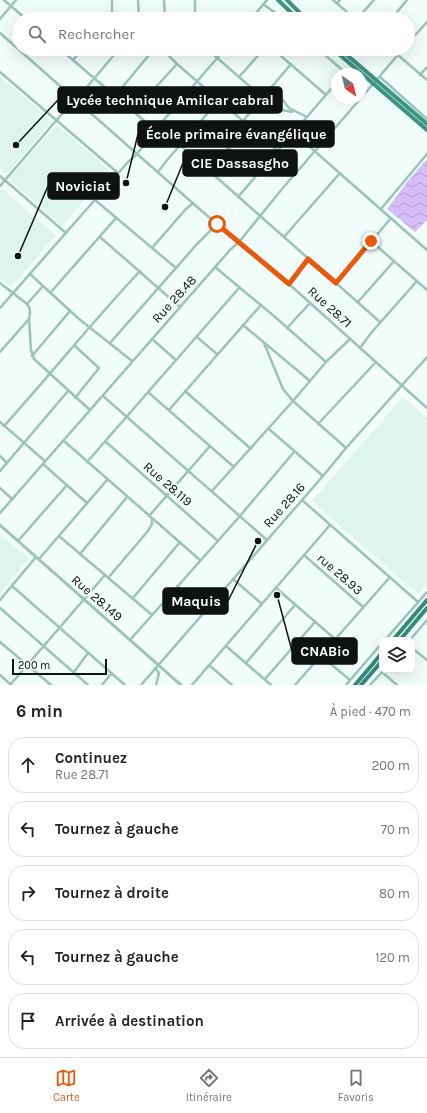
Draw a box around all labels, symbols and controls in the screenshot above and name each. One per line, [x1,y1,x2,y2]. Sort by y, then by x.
search box [12,12,415,56]
icon: search [26,23,48,45]
text: Rechercher [58,25,135,43]
north arrow [331,68,367,104]
callout: Lycée technique Amilcar cabral [58,87,282,113]
text: Lycée technique Amilcar cabral [66,92,274,109]
callout: École primaire évangélique [138,121,334,147]
text: École primaire évangélique [146,125,326,143]
callout: CIE Dassasgho [183,150,297,176]
text: CIE Dassasgho [191,155,289,172]
callout: Noviciat [48,173,119,199]
text: Noviciat [55,178,111,195]
route start [208,215,226,233]
route end [362,232,380,250]
street label: Rue 28.48 [149,272,199,326]
street label: Rue 28.71 [305,283,355,331]
street label: Rue 28.119 [141,459,195,509]
street label: Rue 28.16 [260,479,308,531]
street label: rue 28.93 [314,550,366,598]
street label: Rue 28.149 [68,572,126,624]
callout: Maquis [163,588,228,614]
text: Maquis [171,593,221,610]
map controls [379,637,415,673]
button: layers [379,637,415,673]
callout: CNABio [292,638,357,664]
text: CNABio [300,643,350,660]
scale bar [12,657,107,676]
text: 200 m [18,659,50,672]
text: 6 min [16,701,63,721]
text: À pied · 470 m [330,704,411,719]
text: Continuez [55,749,127,767]
icon: ahead [17,754,39,776]
text: 200 m [372,758,410,773]
text: Rue 28.71 [55,767,109,782]
icon: left [17,818,39,840]
text: Tournez à gauche [55,820,179,838]
text: 70 m [381,822,410,837]
icon: right [17,882,39,904]
text: Tournez à droite [55,884,169,902]
text: 80 m [379,886,410,901]
icon: left [17,946,39,968]
text: Tournez à gauche [55,948,179,966]
text: 120 m [375,950,410,965]
icon: arrive [17,1010,39,1032]
text: Arrivée à destination [55,1012,204,1030]
tab: Carte [53,1067,80,1104]
tab: Itinéraire [186,1067,232,1104]
tab: Favoris [338,1067,374,1104]

